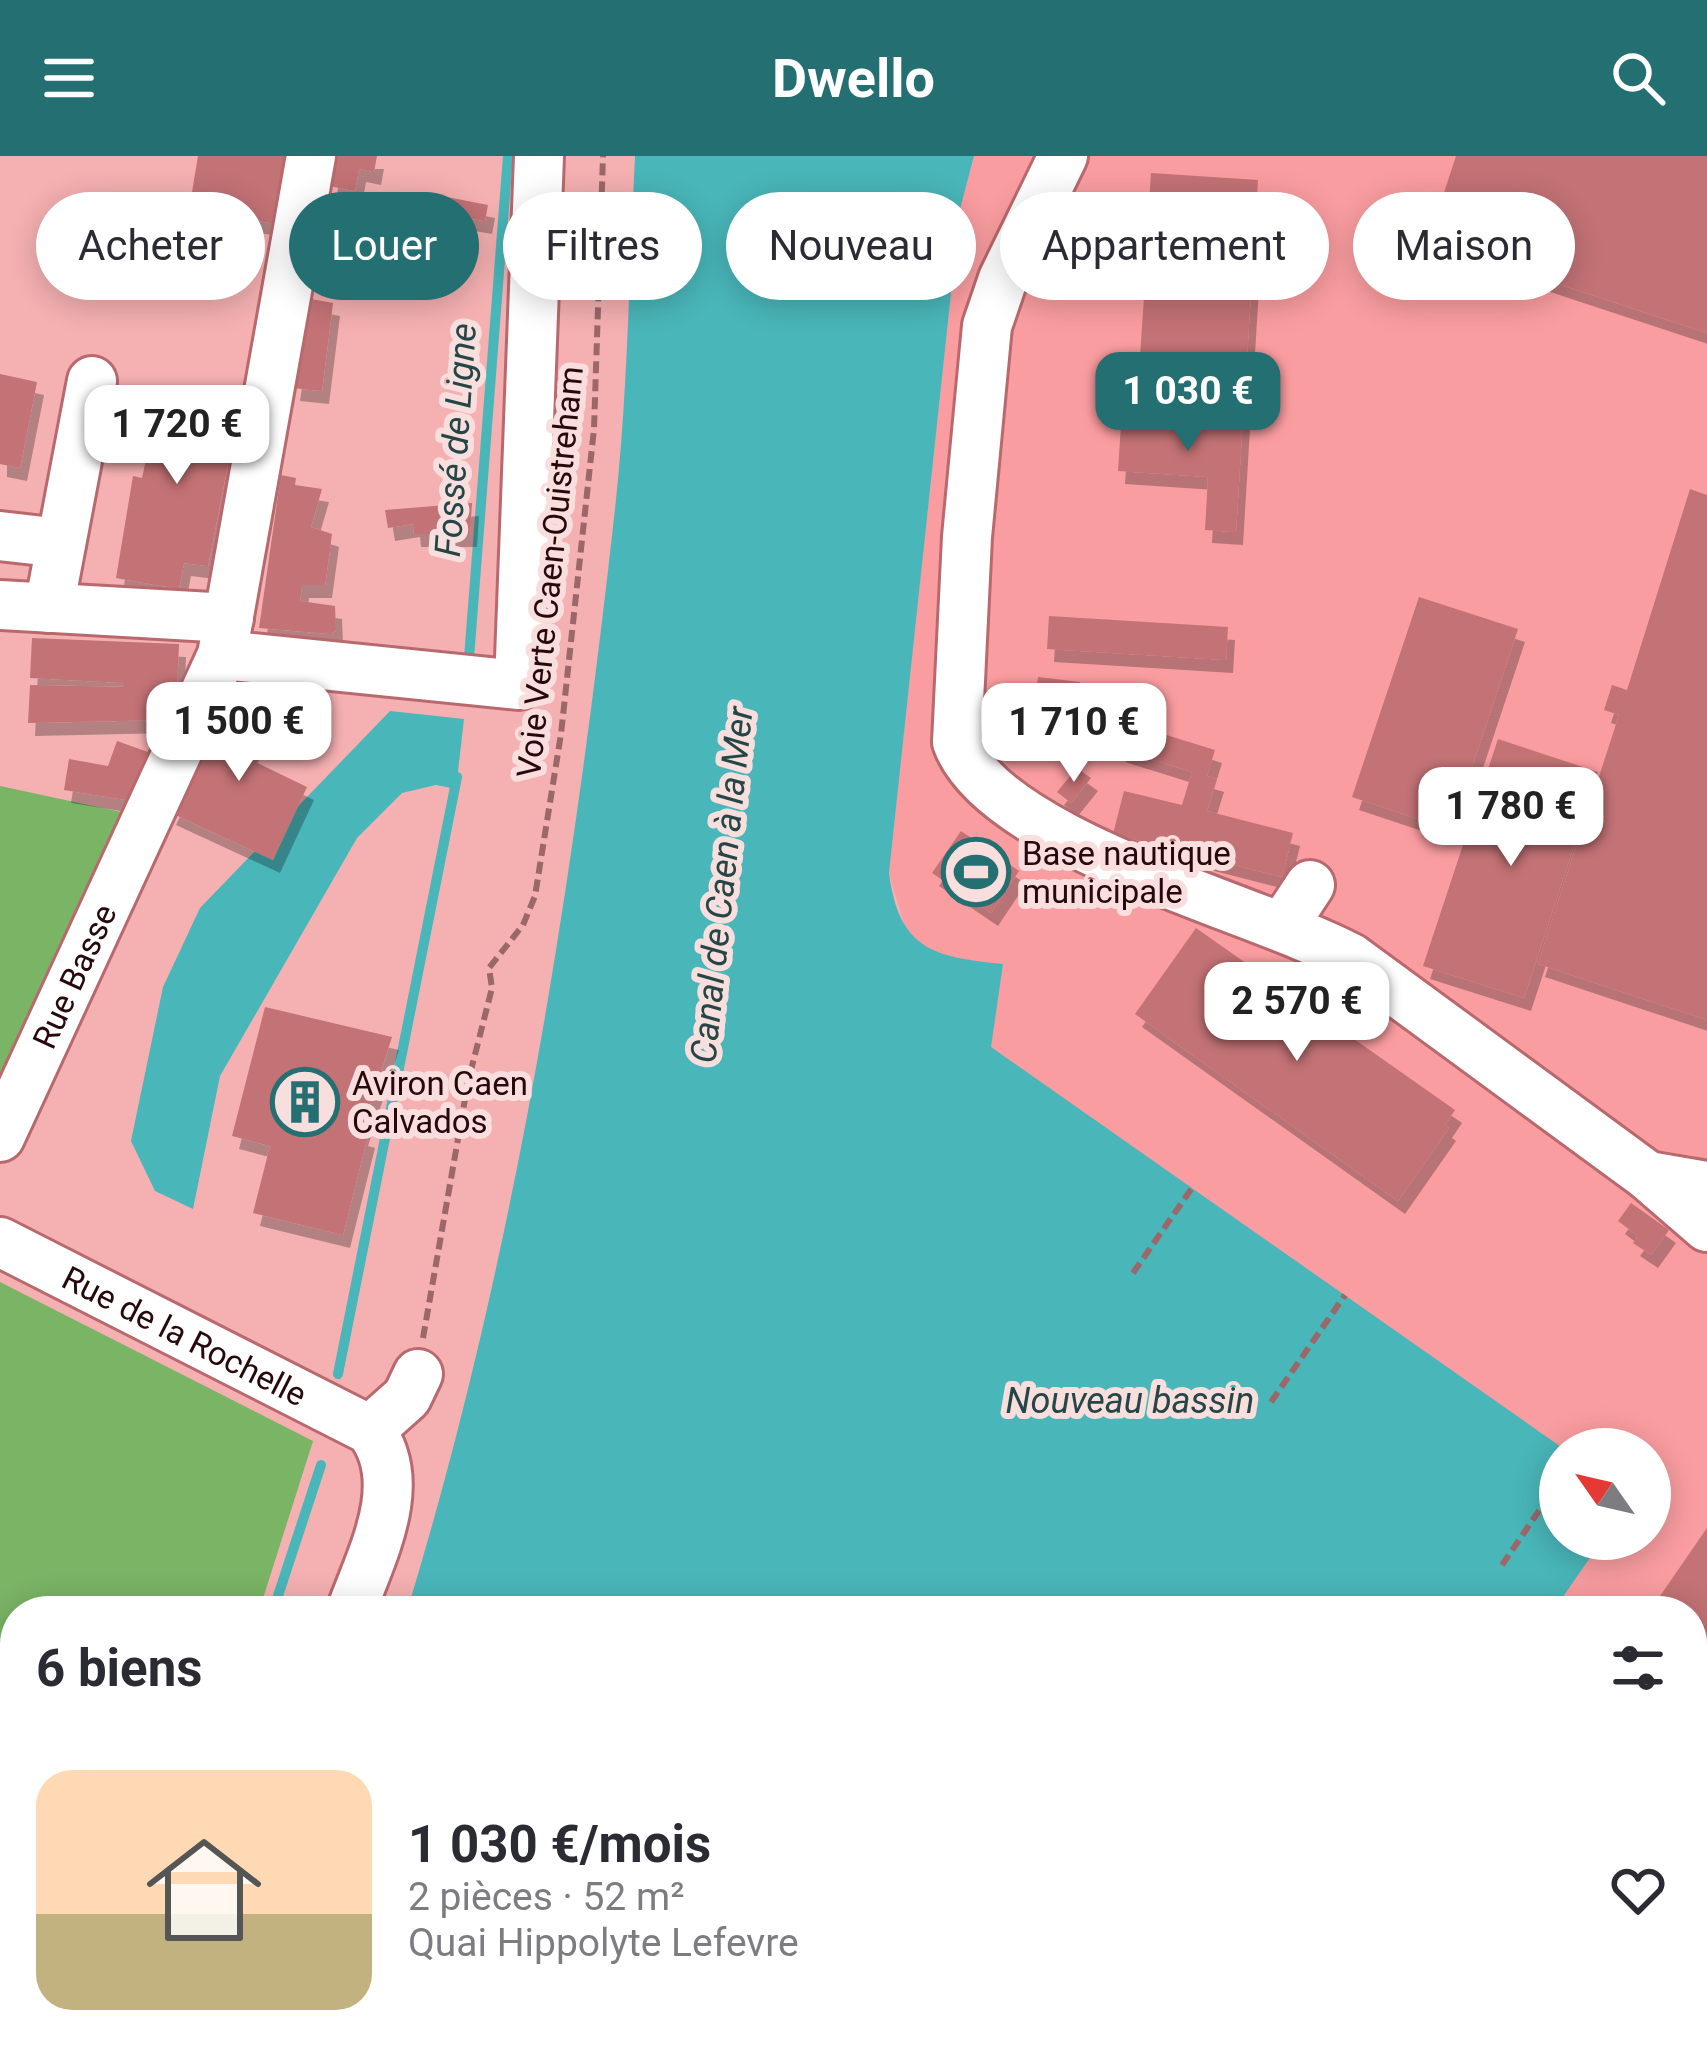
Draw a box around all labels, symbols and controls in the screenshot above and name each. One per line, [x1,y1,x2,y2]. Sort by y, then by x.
icon: menu [36,45,102,111]
icon: search [1605,45,1671,111]
text: Dwello [772,47,935,110]
chip: Acheter [36,192,265,300]
chip: Louer [289,192,479,300]
chip: Filtres [503,192,702,300]
chip: Nouveau [726,192,976,300]
chip: Appartement [1000,192,1329,300]
chip: Maison [1353,192,1575,300]
water label: Fossé de Ligne [427,322,485,558]
pin: 1 030 € [1077,352,1299,454]
street label: Voie Verte Caen-Ouistreham [509,364,591,780]
text: 1 030 € [1122,368,1254,414]
pin: 1 720 € [66,385,288,487]
text: 1 720 € [111,401,243,447]
pin: 1 500 € [128,682,350,784]
pin: 1 710 € [963,683,1185,785]
text: 1 500 € [173,698,305,744]
text: 1 710 € [1008,699,1140,745]
water label: Canal de Caen à la Mer [682,704,762,1065]
pin: 1 780 € [1400,767,1622,869]
text: 1 780 € [1445,783,1577,829]
place label: Base nautique municipale [1022,834,1231,911]
sports icon: Base nautique municipale [941,837,1011,907]
street label: Rue Basse [24,898,124,1054]
pin: 2 570 € [1186,962,1408,1064]
text: 2 570 € [1231,978,1363,1024]
place label: Aviron Caen Calvados [352,1064,528,1141]
building icon: Aviron Caen Calvados [270,1067,340,1137]
street label: Rue de la Rochelle [56,1258,313,1414]
water label: Nouveau bassin [1006,1380,1254,1422]
north arrow [1539,1428,1671,1560]
map controls [1539,1428,1671,1560]
icon: filters [1605,1635,1671,1701]
text: 6 biens [36,1639,202,1698]
text: 1 030 €/mois [408,1815,711,1874]
icon: home [132,1818,276,1962]
icon: heart [1605,1857,1671,1923]
text: 2 pièces · 52 m² [408,1874,684,1920]
text: Quai Hippolyte Lefevre [408,1920,799,1966]

